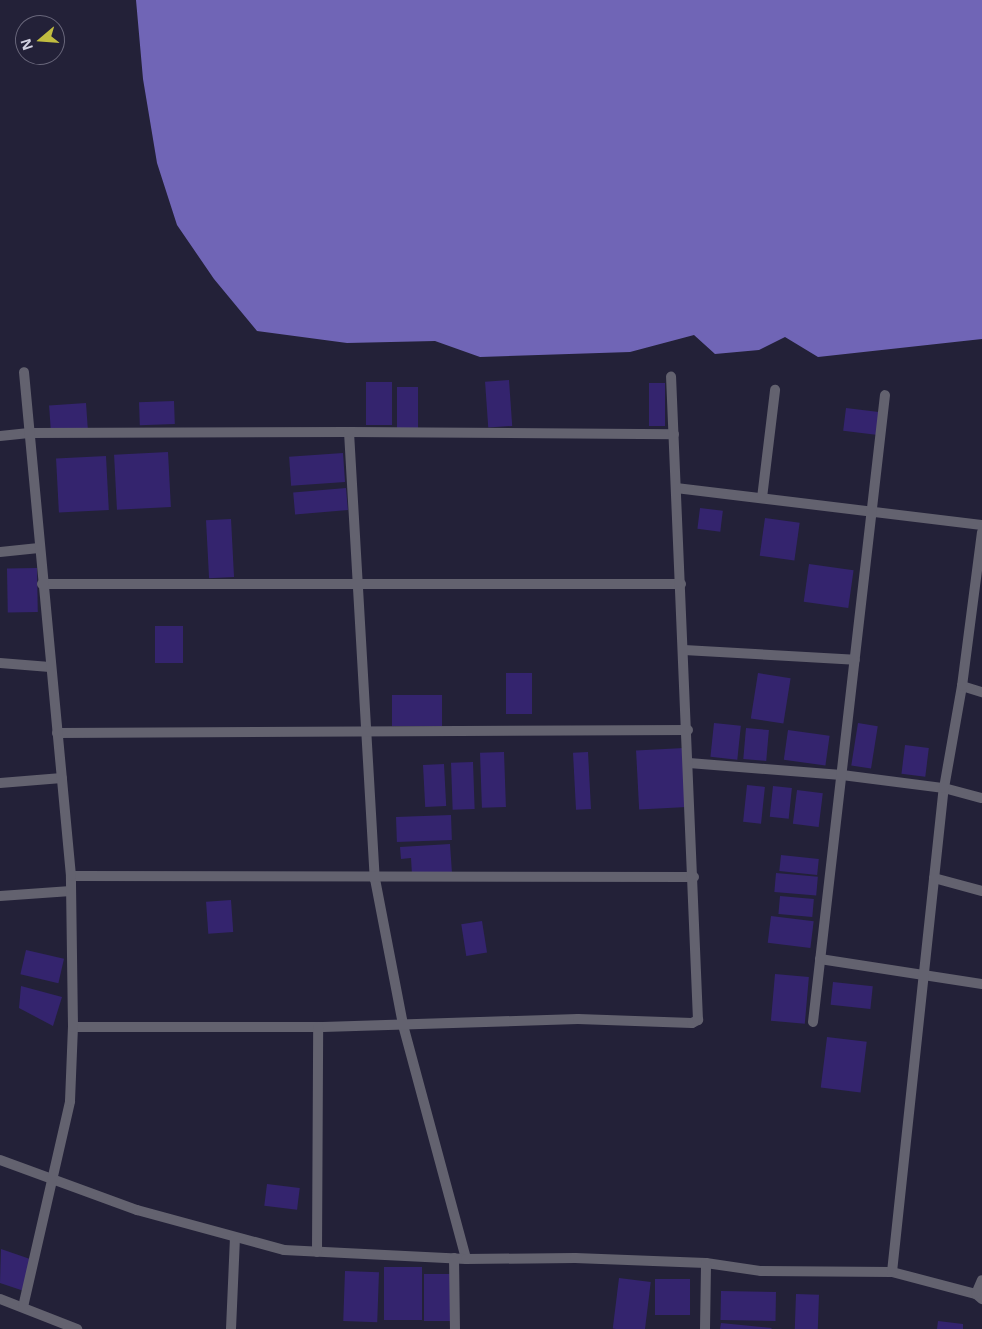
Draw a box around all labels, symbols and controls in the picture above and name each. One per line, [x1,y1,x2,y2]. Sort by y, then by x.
north arrow [15,15,65,65]
text: N [15,36,37,53]

